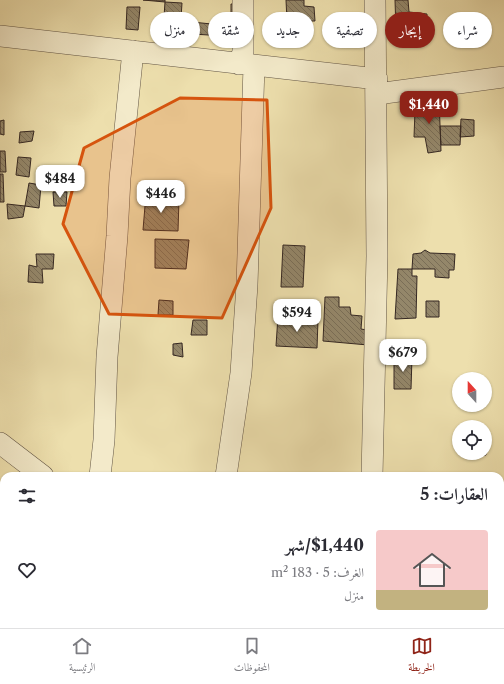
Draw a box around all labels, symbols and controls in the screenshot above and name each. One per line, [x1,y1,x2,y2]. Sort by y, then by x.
chip: منزل [150,12,200,48]
chip: شقة [208,12,254,48]
chip: جديد [262,12,314,48]
chip: تصفية [322,12,377,48]
chip: إيجار [385,12,435,48]
chip: شراء [443,12,492,48]
pin: $1,440 [396,91,462,125]
text: $1,440 [409,96,449,112]
pin: $484 [36,165,84,199]
text: $484 [45,170,75,186]
pin: $446 [137,180,185,214]
text: $446 [146,185,176,201]
pin: $594 [273,299,321,333]
text: $594 [282,304,312,320]
pin: $679 [379,339,427,373]
text: $679 [388,344,418,360]
north arrow [452,372,492,412]
map controls [452,372,492,460]
button: locate [452,420,492,460]
text: العقارات: 5 [420,484,488,504]
icon: filters [16,485,38,507]
text: $1,440/شهر [285,535,364,555]
icon: home [408,546,456,594]
icon: heart [16,559,38,581]
text: الغرف: 5 · 183 m² [271,564,364,580]
text: منزل [344,587,364,603]
tab: الرئيسية [69,635,96,678]
tab: المحفوظات [234,635,270,678]
tab: الخريطة [408,635,435,678]

